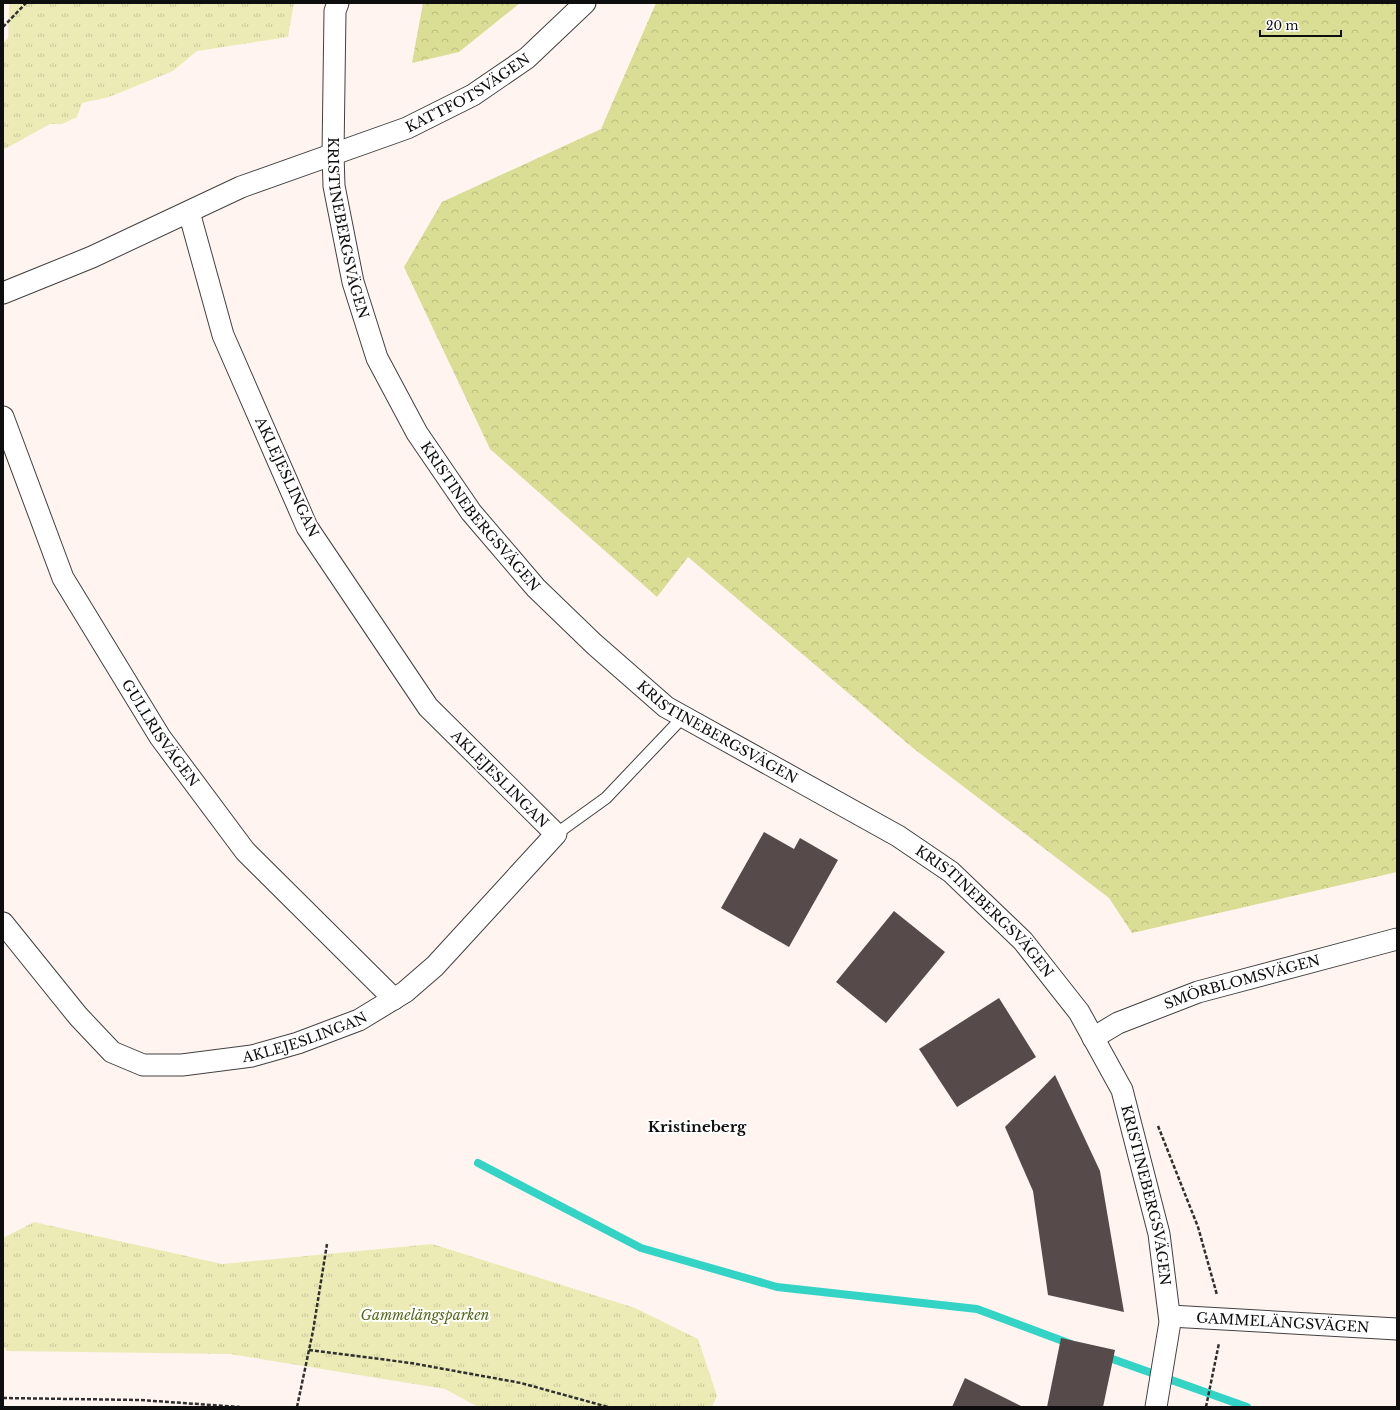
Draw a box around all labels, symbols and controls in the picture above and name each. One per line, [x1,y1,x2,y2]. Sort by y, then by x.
scale bar [1260,12,1341,38]
text: 20 m [1266,18,1298,33]
street label: KATTFOTSVÄGEN [403,49,534,136]
street label: KRISTINEBERGSVÄGEN [324,137,373,321]
street label: AKLEJESLINGAN [251,413,323,540]
street label: KRISTINEBERGSVÄGEN [417,438,544,595]
street label: GULLRISVÄGEN [118,676,203,791]
street label: KRISTINEBERGSVÄGEN [633,677,801,788]
street label: AKLEJESLINGAN [447,726,553,832]
street label: KRISTINEBERGSVÄGEN [912,841,1058,981]
street label: SMÖRBLOMSVÄGEN [1161,951,1322,1013]
street label: AKLEJESLINGAN [240,1008,371,1066]
street label: KRISTINEBERGSVÄGEN [1117,1103,1174,1287]
district label: Kristineberg [648,1117,747,1136]
park label: Gammelängsparken [361,1306,490,1324]
street label: GAMMELÄNGSVÄGEN [1196,1309,1370,1336]

